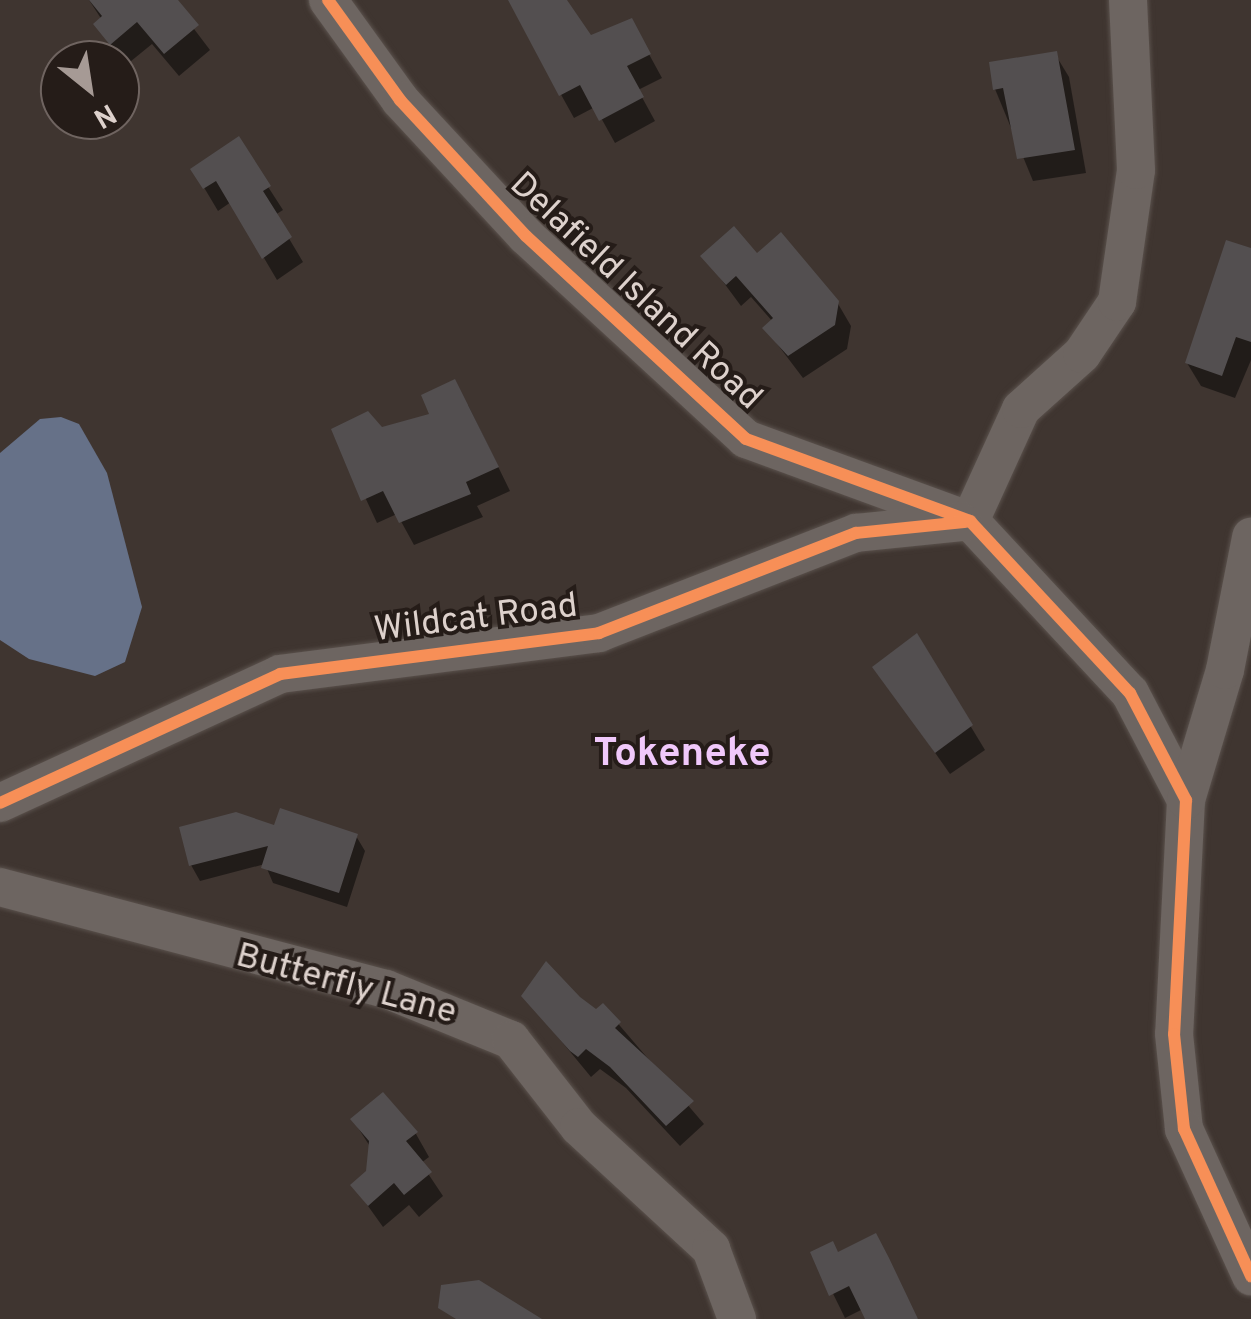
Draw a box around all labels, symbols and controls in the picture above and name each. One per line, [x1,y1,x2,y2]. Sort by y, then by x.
north arrow [40,40,140,140]
text: N [86,94,122,135]
street label: Delafield Island Road [500,164,770,420]
street label: Wildcat Road [372,586,580,652]
district label: Tokeneke [594,731,770,779]
street label: Butterfly Lane [231,935,461,1035]

